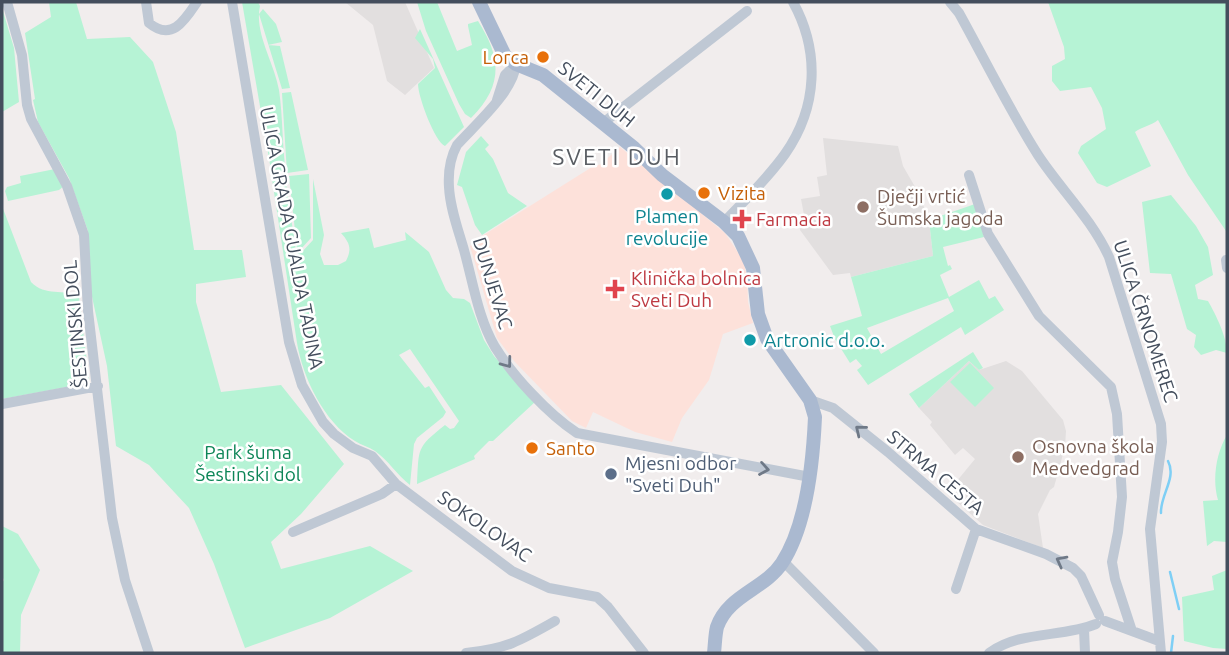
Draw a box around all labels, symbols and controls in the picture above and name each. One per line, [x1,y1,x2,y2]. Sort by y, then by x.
place label: Lorca [482,46,529,68]
marker: Lorca [535,49,551,65]
street label: SVETI DUH [554,56,640,132]
street label: ULICA GRADA GUALDA TADINA [256,105,328,372]
district label: SVETI DUH [552,144,682,169]
place label: Vizita [718,182,766,204]
marker: Vizita [696,185,712,201]
place label: Dječji vrtić Šumska jagoda [877,185,1003,229]
marker: Plamen revolucije [659,186,675,202]
marker: Dječji vrtić Šumska jagoda [855,199,871,215]
place label: Plamen revolucije [626,205,708,249]
place label: Farmacia [756,208,832,230]
marker: Farmacia [734,211,750,227]
street label: DUNJEVAC [469,234,517,332]
street label: ULICA ČRNOMEREC [1109,237,1183,405]
street label: ŠESTINSKI DOL [58,259,92,389]
place label: Klinička bolnica Sveti Duh [631,267,761,311]
marker: Klinička bolnica Sveti Duh [605,279,625,299]
place label: Artronic d.o.o. [764,329,885,351]
marker: Artronic d.o.o. [742,332,758,348]
one-way arrow [498,355,511,368]
street label: STRMA CESTA [883,425,989,519]
one-way arrow [855,426,868,438]
place label: Osnovna škola Medvedgrad [1032,435,1155,479]
place label: Santo [546,437,595,459]
marker: Santo [524,440,540,456]
park label: Park šuma Šestinski dol [195,441,301,485]
marker: Osnovna škola Medvedgrad [1010,449,1026,465]
place label: Mjesni odbor "Sveti Duh" [625,452,736,496]
one-way arrow [758,460,770,475]
marker: Mjesni odbor "Sveti Duh" [603,466,619,482]
street label: SOKOLOVAC [434,486,536,566]
one-way arrow [1056,556,1068,570]

